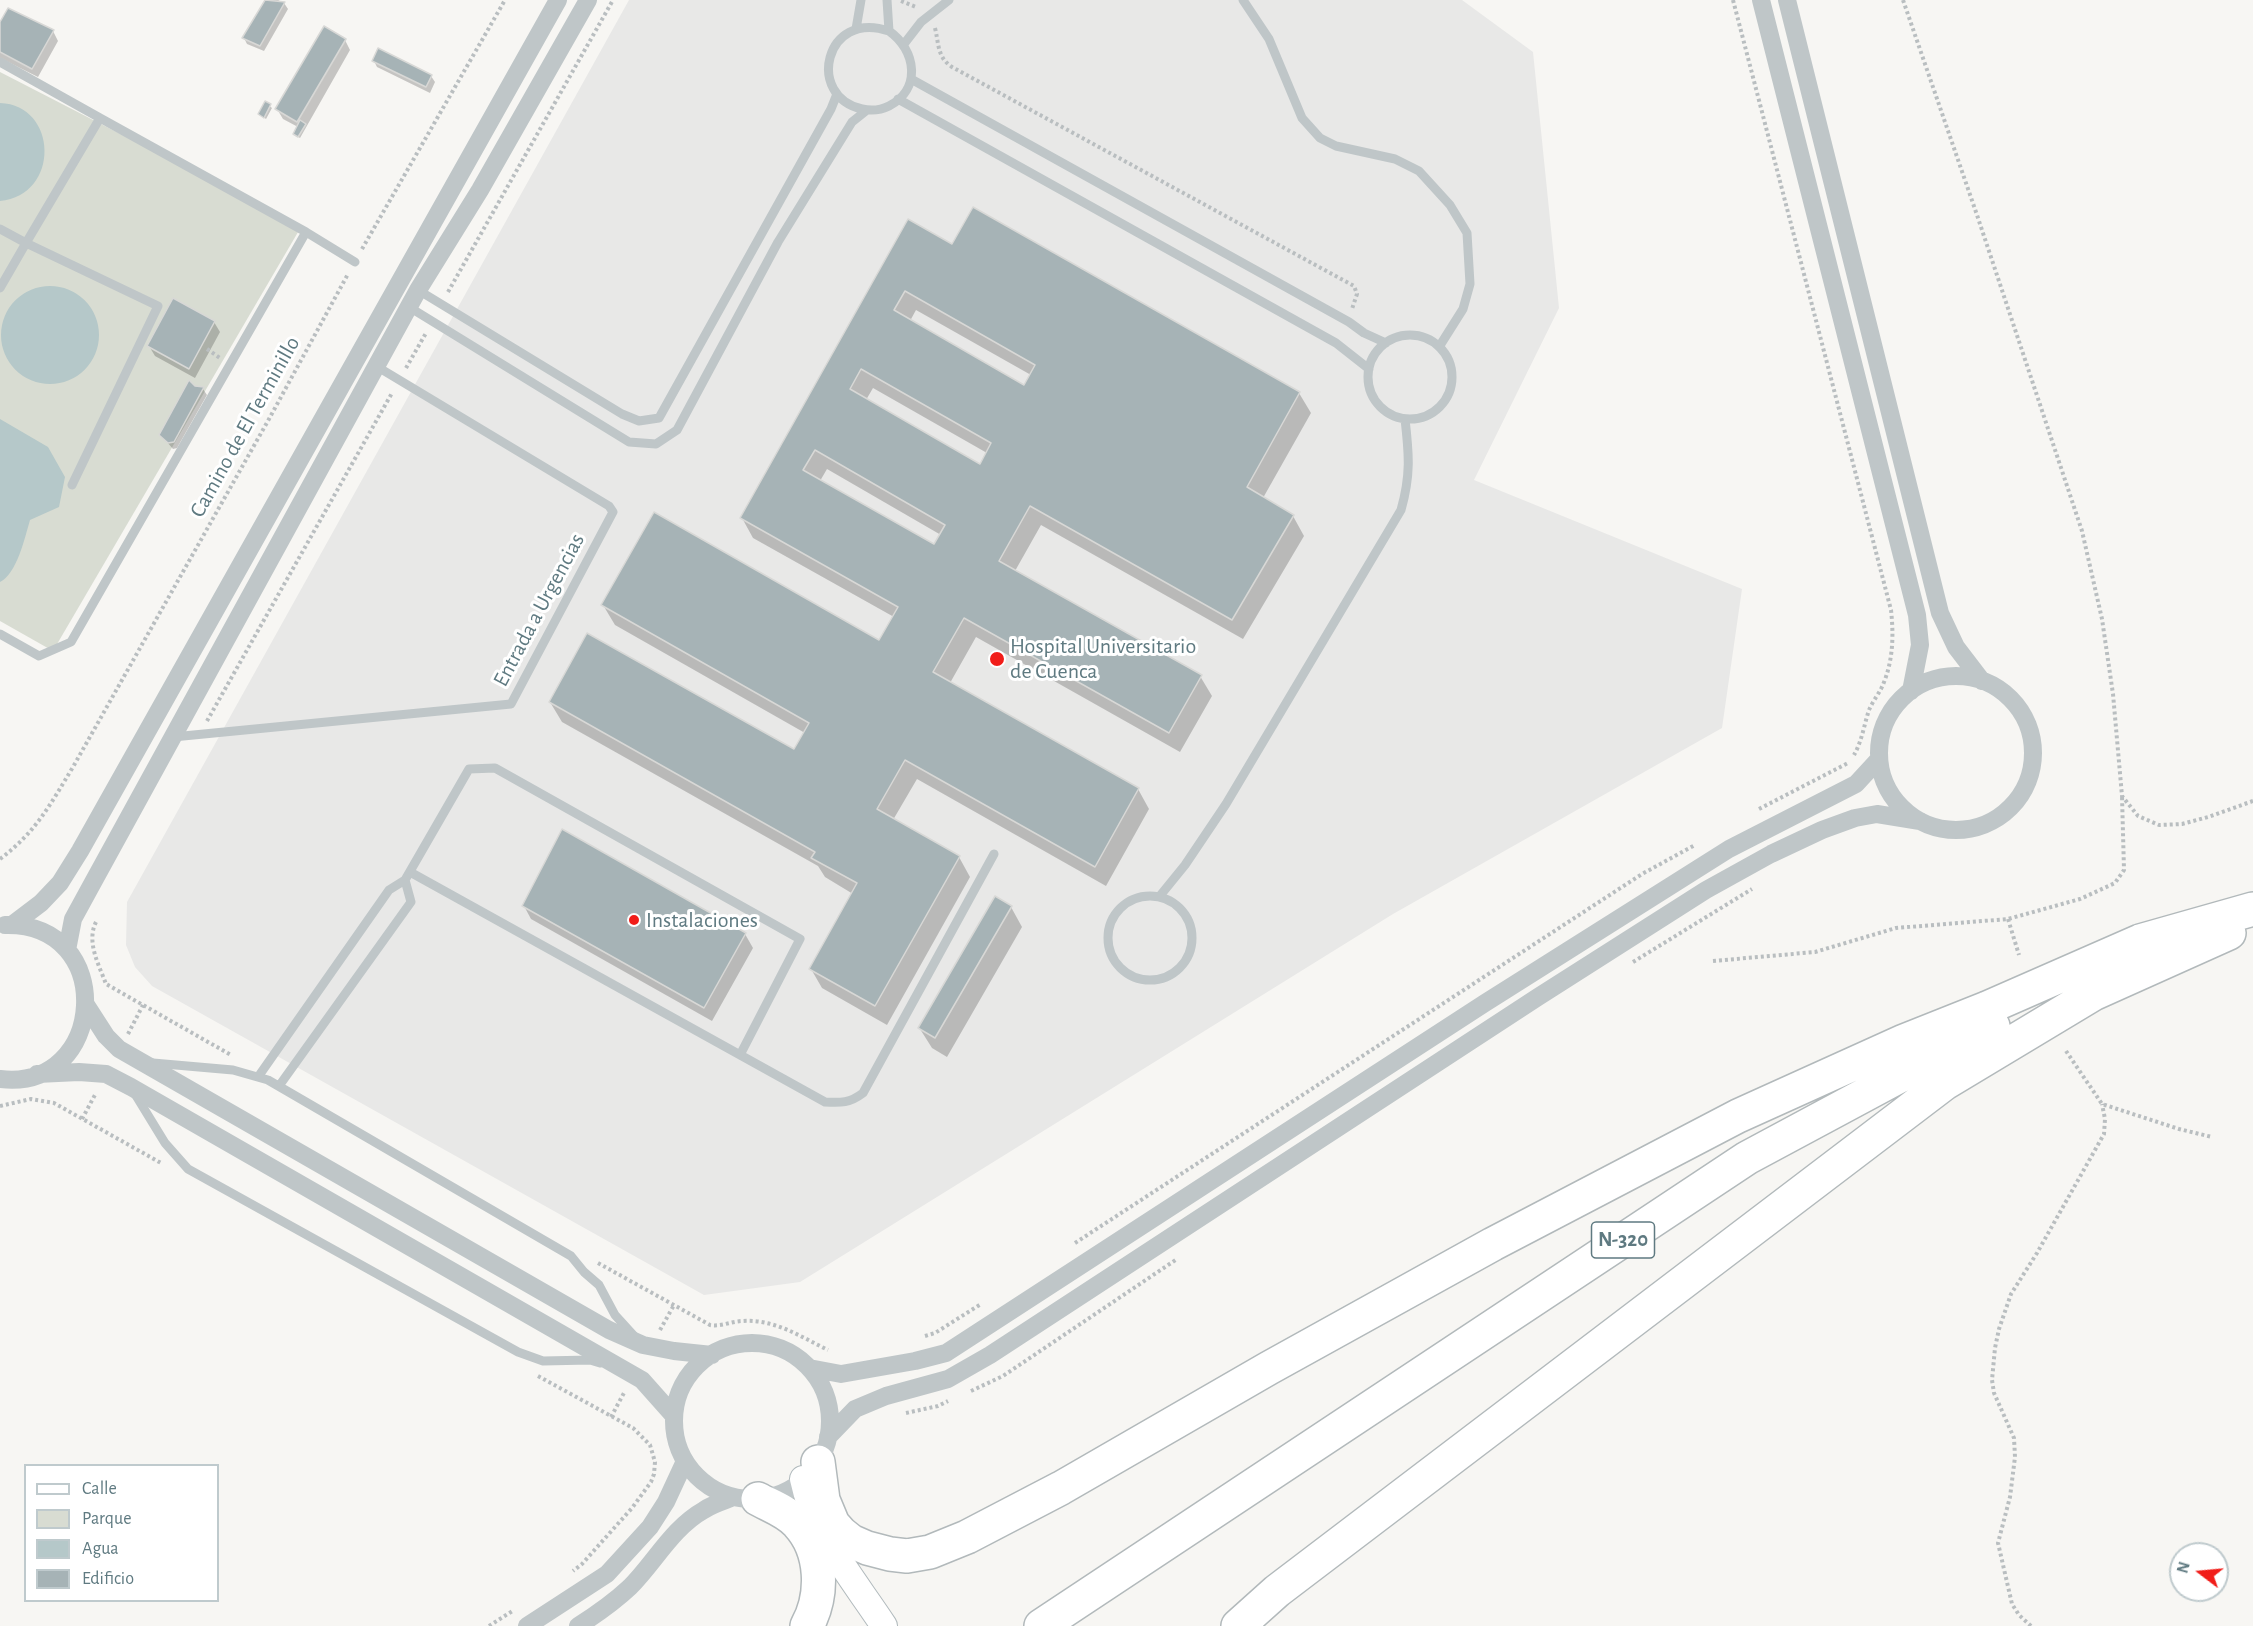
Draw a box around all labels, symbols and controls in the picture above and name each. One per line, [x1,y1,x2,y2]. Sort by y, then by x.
street label: Camino de El Terminillo [184,332,306,522]
street label: Entrada a Urgencias [488,529,590,691]
place label: Hospital Universitario de Cuenca [1010,633,1196,684]
marker: Hospital Universitario de Cuenca [988,650,1006,668]
place label: Instalaciones [646,907,758,933]
marker: Instalaciones [627,913,641,927]
road number: N-320 [1592,1222,1654,1258]
legend [24,1464,219,1602]
text: Calle [82,1480,117,1498]
text: Parque [82,1510,131,1528]
text: Agua [82,1540,119,1558]
north arrow [2169,1542,2229,1602]
text: N [2174,1560,2193,1575]
text: Edificio [82,1570,134,1588]

